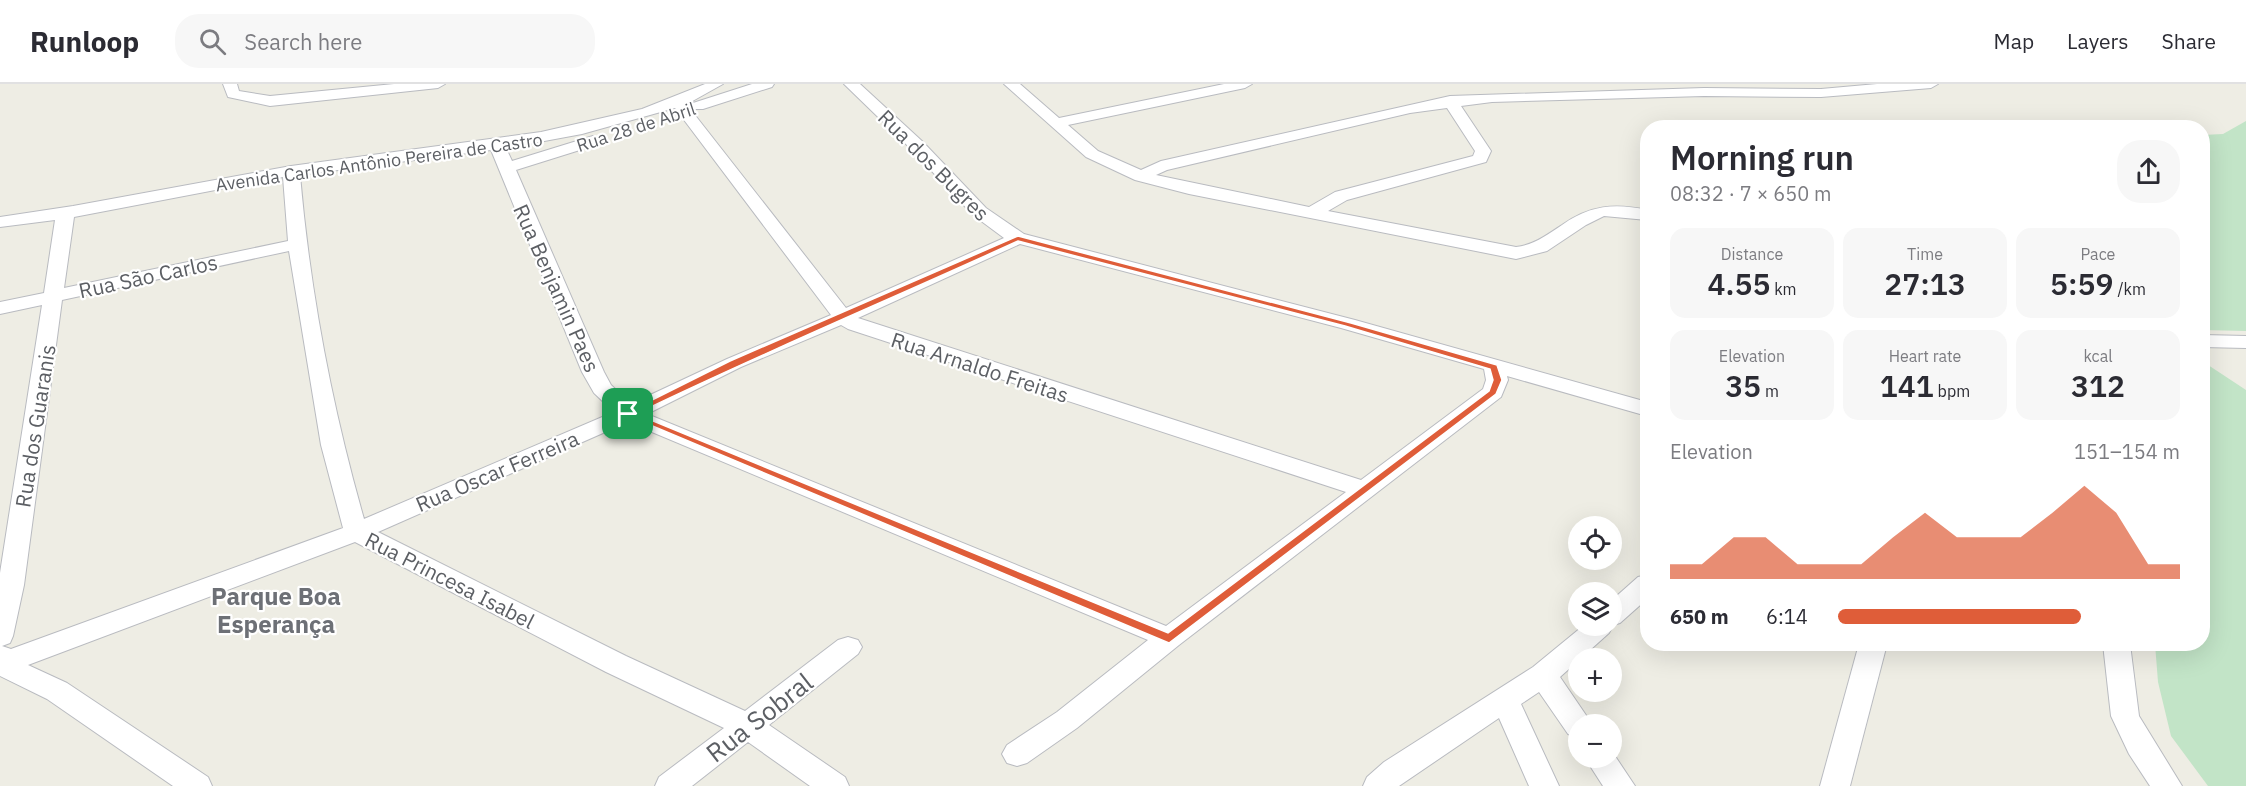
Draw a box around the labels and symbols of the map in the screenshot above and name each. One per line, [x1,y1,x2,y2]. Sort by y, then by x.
street label: Rua 28 de Abril [573,97,699,157]
street label: Rua dos Bugres [872,103,996,227]
street label: Avenida Carlos Antônio Pereira de Castro [214,128,544,196]
street label: Rua Benjamin Paes [507,200,607,376]
street label: Rua São Carlos [76,248,220,304]
street label: Rua Arnaldo Freitas [888,325,1072,409]
street label: Rua dos Guaranis [8,343,62,509]
pin [602,388,653,439]
street label: Rua Oscar Ferreira [411,424,583,518]
street label: Rua Princesa Isabel [361,525,540,635]
district label: Parque Boa Esperança [211,580,341,640]
street label: Rua Sobral [699,665,819,769]

